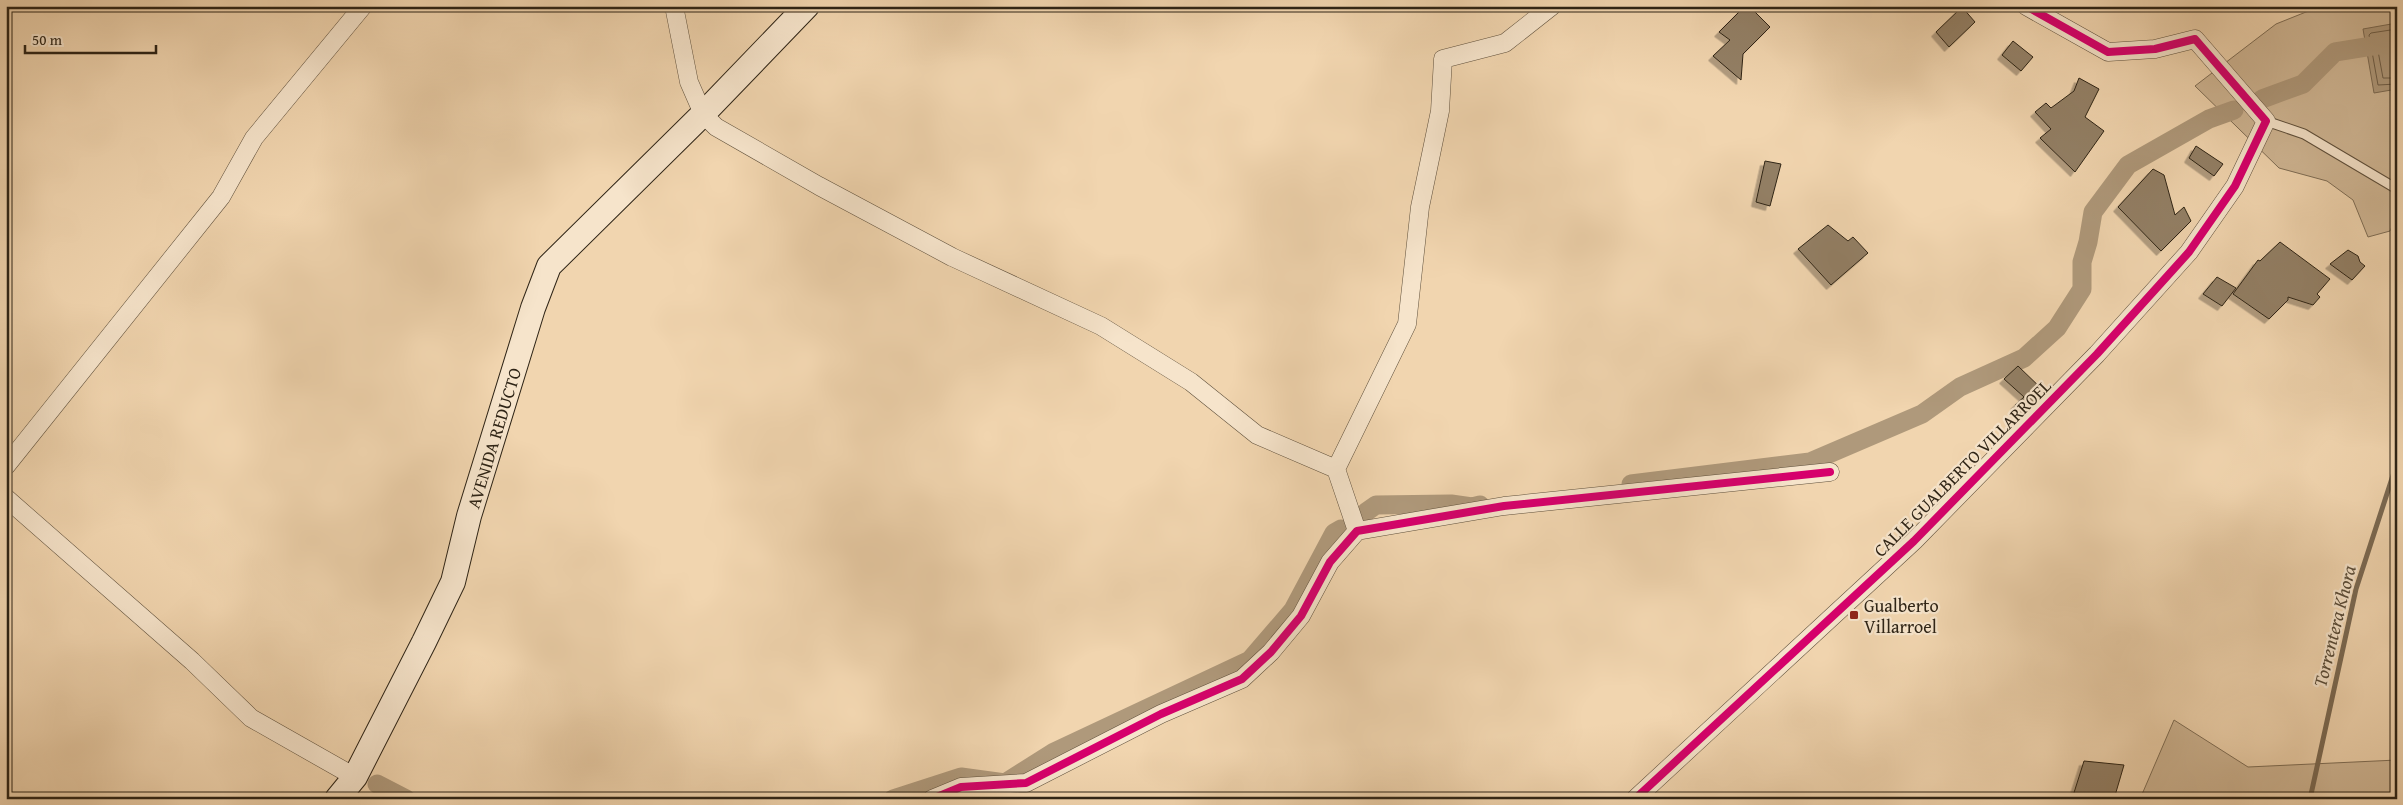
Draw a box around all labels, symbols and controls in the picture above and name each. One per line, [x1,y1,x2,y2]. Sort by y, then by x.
scale bar [25,22,156,54]
text: 50 m [32,29,63,50]
street label: AVENIDA REDUCTO [460,364,528,512]
street label: CALLE GUALBERTO VILLARROEL [1867,373,2057,563]
water label: Torrentera Khora [2305,562,2363,690]
place label: Gualberto Villarroel [1864,592,1939,640]
marker: Gualberto Villarroel [1848,609,1860,621]

